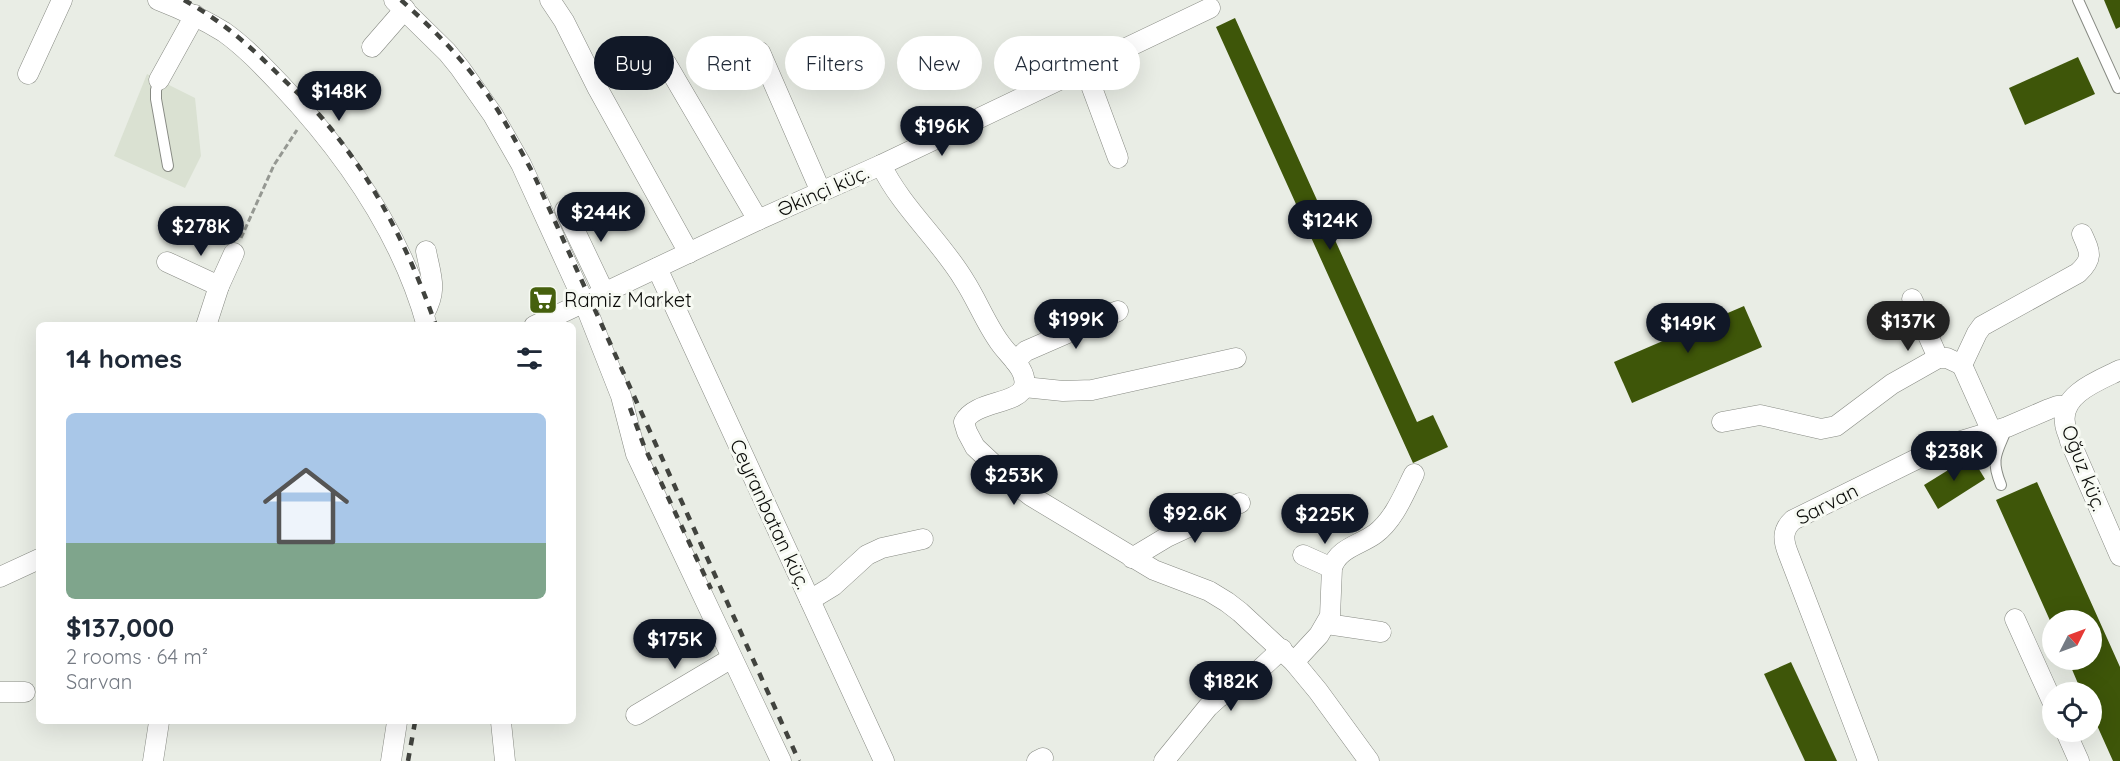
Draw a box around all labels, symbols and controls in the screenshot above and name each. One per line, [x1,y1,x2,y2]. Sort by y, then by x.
chip: Buy [594,36,674,90]
chip: Rent [686,36,773,90]
chip: Filters [785,36,885,90]
chip: New [897,36,982,90]
chip: Apartment [994,36,1140,90]
pin: $148K [297,71,381,122]
text: $148K [311,78,367,103]
pin: $196K [900,106,984,157]
text: $196K [914,113,970,138]
street label: Əkinçi küç. [773,159,873,222]
pin: $244K [559,192,643,243]
text: $244K [571,199,631,224]
pin: $124K [1288,200,1372,251]
pin: $278K [159,206,243,257]
text: $124K [1302,207,1358,232]
text: $278K [172,213,230,238]
supermarket icon: Ramiz Market [527,284,559,316]
place label: Ramiz Market [564,287,692,312]
pin: $199K [1034,299,1118,350]
pin: $137K [1866,301,1950,352]
pin: $149K [1646,303,1730,354]
text: $199K [1048,306,1104,331]
text: $137K [1881,308,1935,333]
text: $149K [1660,310,1716,335]
text: 14 homes [66,342,182,375]
icon: filters [513,342,546,375]
street label: Oğuz küç. [2057,421,2112,514]
pin: $238K [1912,431,1996,482]
street label: Ceyranbatan küç. [725,435,816,593]
text: $238K [1925,438,1983,463]
icon: home [252,452,360,560]
pin: $253K [972,455,1056,506]
text: $253K [985,462,1043,487]
street label: Sarvan [1792,477,1862,530]
pin: $92.6K [1146,493,1244,544]
pin: $225K [1283,494,1367,545]
text: $92.6K [1163,500,1227,525]
text: $225K [1295,501,1355,526]
north arrow [2042,610,2102,670]
map controls [2042,610,2102,742]
text: $137,000 [66,611,174,644]
pin: $175K [633,619,717,670]
text: $175K [647,626,703,651]
text: 2 rooms · 64 m² [66,644,208,669]
pin: $182K [1189,661,1273,712]
text: $182K [1203,668,1259,693]
text: Sarvan [66,669,132,694]
button: locate [2042,682,2102,742]

